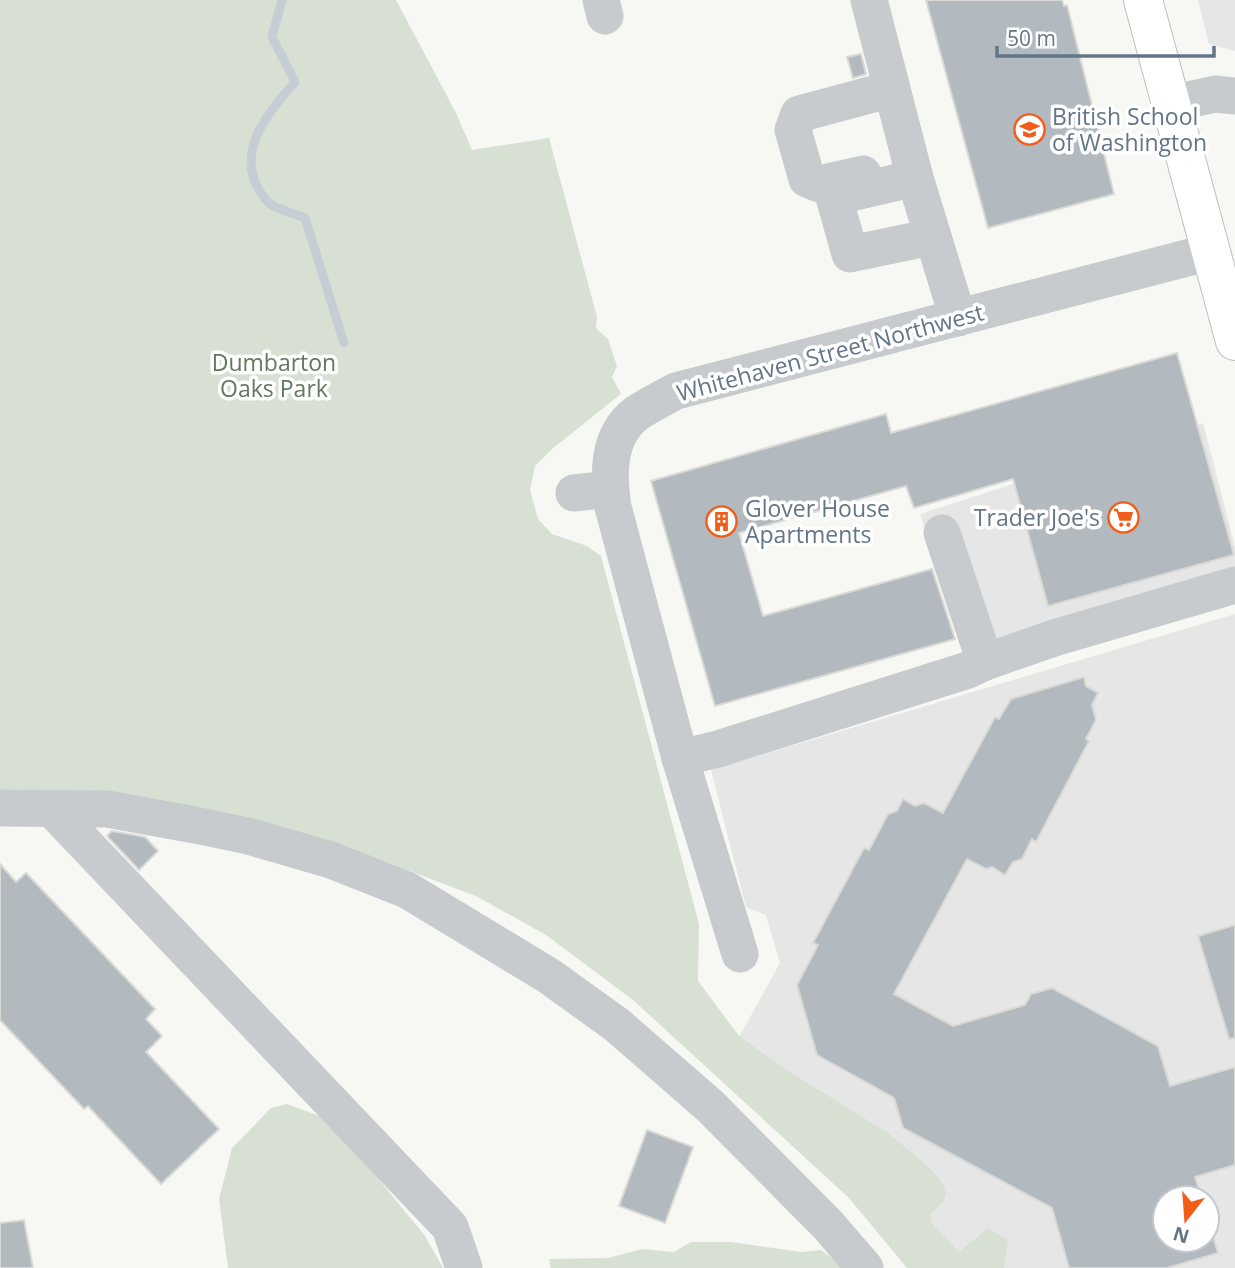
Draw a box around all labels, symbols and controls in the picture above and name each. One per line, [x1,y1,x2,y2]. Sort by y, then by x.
scale bar [997,14,1214,58]
text: 50 m [1007,24,1056,52]
place label: British School of Washington [1052,100,1207,158]
school or university icon: British School of Washington [1012,112,1046,146]
street label: Whitehaven Street Northwest [673,296,987,408]
park label: Dumbarton Oaks Park [212,346,336,404]
place label: Glover House Apartments [745,492,890,550]
supermarket icon: Trader Joe's [1106,500,1140,534]
place label: Trader Joe's [974,501,1100,533]
building icon: Glover House Apartments [705,504,739,538]
north arrow [1151,1184,1221,1254]
text: N [1170,1221,1192,1250]

